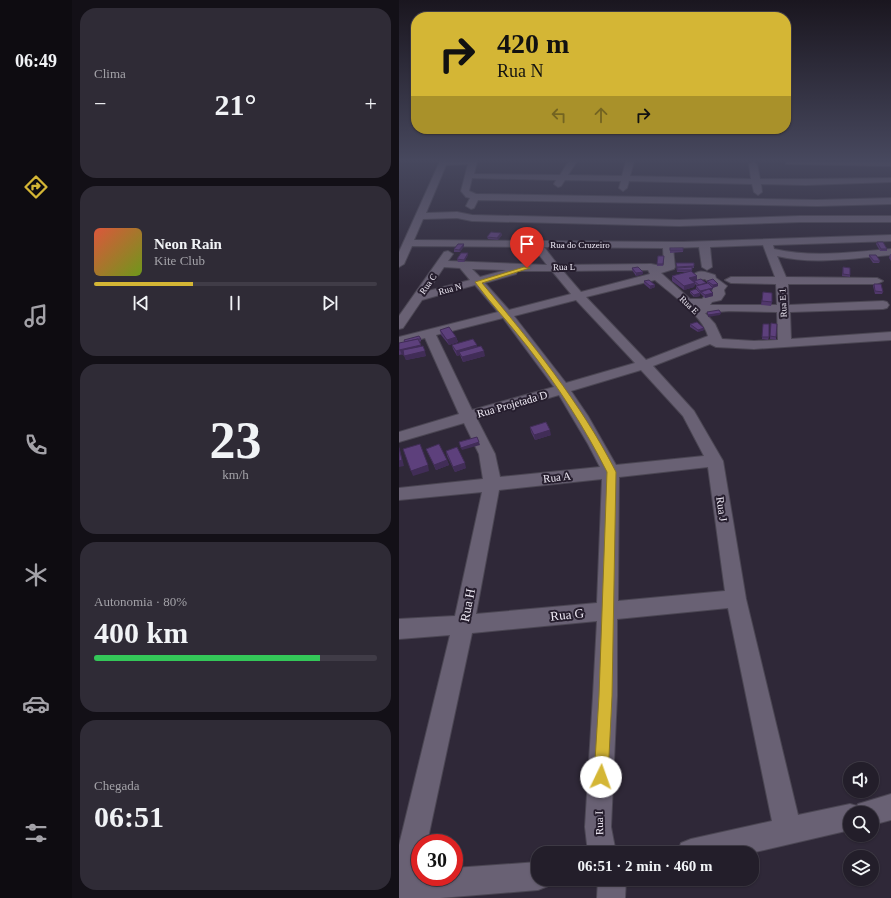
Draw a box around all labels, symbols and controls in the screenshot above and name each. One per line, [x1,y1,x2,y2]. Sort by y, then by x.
icon: right [431,28,483,80]
text: 420 m [497,28,569,59]
text: 06:49 [15,51,57,71]
text: Rua N [497,61,544,81]
text: Clima [94,66,126,81]
text: 21° [215,88,257,121]
text: − [94,91,106,116]
text: + [365,91,377,116]
icon: left [548,104,570,126]
icon: ahead [590,104,612,126]
icon: right [632,104,654,126]
icon: directions [22,173,50,201]
pin [510,227,544,268]
icon: arrive [516,233,538,255]
text: Neon Rain [154,236,222,252]
street label: Rua do Cruzeiro [550,240,610,250]
text: Kite Club [154,253,205,268]
street label: Rua L [553,262,575,272]
street label: Rua C [417,272,439,296]
street label: Rua N [437,281,463,297]
street label: Rua E 1 [777,288,789,318]
icon: previous [130,292,152,314]
icon: pause [224,292,246,314]
icon: next [319,292,341,314]
street label: Rua E [678,294,701,317]
icon: music [22,302,50,330]
street label: Rua Projetada D [475,388,549,420]
text: 23 [210,412,262,469]
icon: phone [22,431,50,459]
text: km/h [222,467,249,482]
street label: Rua A [543,470,572,484]
street label: Rua J [714,496,730,523]
icon: climate [22,561,50,589]
street label: Rua H [457,587,478,623]
text: Autonomia · 80% [94,594,187,609]
street label: Rua G [550,605,585,624]
text: 400 km [94,616,188,649]
icon: car [22,690,50,718]
position arrow [580,756,622,798]
map controls [843,762,879,886]
button: sound [843,762,879,798]
text: Chegada [94,778,139,793]
text: 06:51 [94,800,164,833]
button: search [843,806,879,842]
street label: Rua I [593,810,605,835]
icon: filters [22,819,50,847]
speed limit sign: 30 [411,834,463,886]
button: layers [843,850,879,886]
text: 06:51 · 2 min · 460 m [578,858,713,874]

